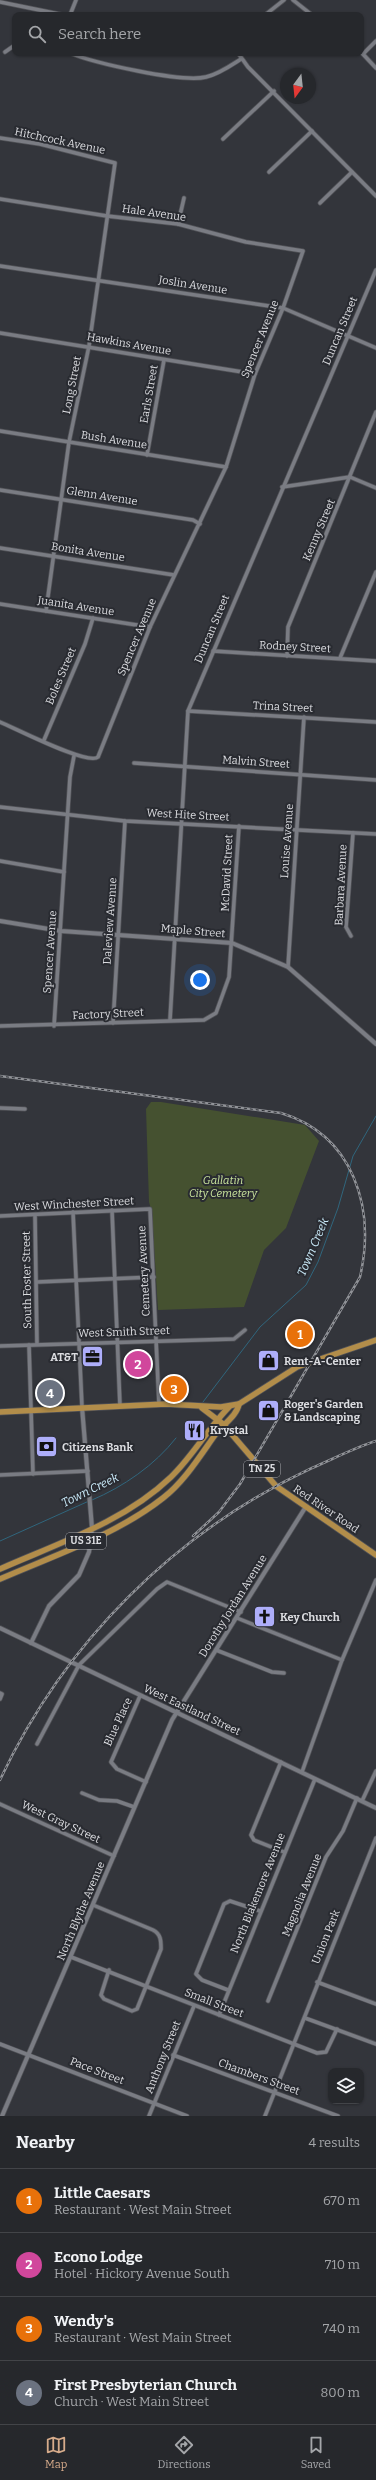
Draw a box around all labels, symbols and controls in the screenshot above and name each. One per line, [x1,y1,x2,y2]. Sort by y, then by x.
search box [12,12,364,56]
icon: search [26,23,48,45]
text: Search here [58,25,141,43]
north arrow [280,68,316,104]
street label: Hitchcock Avenue [13,125,107,157]
street label: Hale Avenue [121,202,187,224]
street label: Joslin Avenue [157,273,228,297]
street label: Duncan Street [320,295,360,367]
street label: Spencer Avenue [238,298,282,380]
street label: Hawkins Avenue [86,330,172,358]
street label: Long Street [60,355,84,415]
street label: Earls Street [137,364,161,424]
street label: Bush Avenue [80,428,148,452]
street label: Glenn Avenue [65,484,139,508]
street label: Kenny Street [300,497,338,563]
street label: Bonita Avenue [50,540,126,564]
street label: Juanita Avenue [36,593,115,618]
street label: Duncan Street [192,593,232,665]
street label: Spencer Avenue [115,596,159,678]
street label: Rodney Street [259,639,331,655]
street label: Boles Street [43,645,79,707]
street label: Trina Street [252,699,314,715]
street label: Malvin Street [222,753,290,771]
street label: Louise Avenue [278,803,296,879]
street label: West Hite Street [146,806,230,824]
street label: McDavid Street [218,834,236,912]
street label: Barbara Avenue [332,844,350,926]
street label: Daleview Avenue [100,877,120,965]
street label: Spencer Avenue [41,910,59,994]
street label: Maple Street [160,922,226,940]
your location [190,970,210,990]
street label: Factory Street [72,1006,144,1022]
park label: Gallatin City Cemetery [189,1174,258,1200]
street label: West Winchester Street [14,1194,135,1214]
water label: Town Creek [294,1215,332,1278]
street label: Cemetery Avenue [135,1225,153,1317]
street label: South Foster Street [20,1231,34,1329]
pin: 1 [287,1319,313,1349]
street label: West Smith Street [78,1324,170,1340]
office icon: AT&T [80,1344,106,1370]
shop icon: Rent-A-Center [256,1348,282,1374]
pin: 2 [125,1349,151,1379]
place label: AT&T [50,1351,78,1364]
place label: Rent-A-Center [284,1355,362,1368]
pin: 3 [161,1374,187,1404]
pin: 4 [37,1378,63,1408]
shop icon: Roger's Garden & Landscaping [256,1397,282,1423]
place label: Roger's Garden & Landscaping [284,1398,363,1424]
restaurant icon: Krystal [181,1417,207,1443]
place label: Krystal [210,1424,249,1437]
bank icon: Citizens Bank [33,1434,59,1460]
place label: Citizens Bank [62,1441,133,1454]
road number: TN 25 [244,1461,280,1477]
water label: Town Creek [59,1470,121,1510]
street label: Red River Road [291,1482,362,1536]
road number: US 31E [66,1533,106,1549]
street label: Dorothy Jordan Avenue [196,1552,270,1660]
church icon: Key Church [252,1604,278,1630]
place label: Key Church [280,1611,340,1624]
street label: West Eastland Street [141,1682,243,1738]
street label: Blue Place [101,1696,135,1748]
street label: West Gray Street [20,1798,102,1846]
street label: North Blakemore Avenue [228,1831,288,1955]
street label: Magnolia Avenue [279,1852,325,1938]
street label: North Blythe Avenue [54,1860,108,1962]
street label: Union Park [309,1907,343,1966]
street label: Small Street [183,1986,245,2020]
street label: Anthony Street [142,2019,184,2095]
street label: Pace Street [68,2055,126,2087]
street label: Chambers Street [216,2056,302,2098]
map controls [328,2068,364,2104]
button: layers [328,2068,364,2104]
text: Nearby [16,2132,75,2153]
text: 4 results [308,2135,360,2150]
text: Little Caesars [54,2184,150,2202]
text: 1 [26,2193,32,2208]
text: 670 m [323,2193,360,2208]
text: Restaurant · West Main Street [54,2202,232,2217]
text: Econo Lodge [54,2248,143,2266]
text: 2 [25,2257,33,2272]
text: 710 m [325,2257,360,2272]
text: Hotel · Hickory Avenue South [54,2266,230,2281]
text: Wendy's [54,2312,114,2330]
text: 3 [25,2321,33,2336]
text: 740 m [323,2321,360,2336]
text: Restaurant · West Main Street [54,2330,232,2345]
text: First Presbyterian Church [54,2376,237,2394]
text: 4 [25,2385,33,2400]
text: 800 m [321,2385,360,2400]
text: Church · West Main Street [54,2394,209,2409]
tab: Map [45,2434,67,2471]
tab: Directions [158,2434,210,2471]
tab: Saved [301,2434,331,2471]

